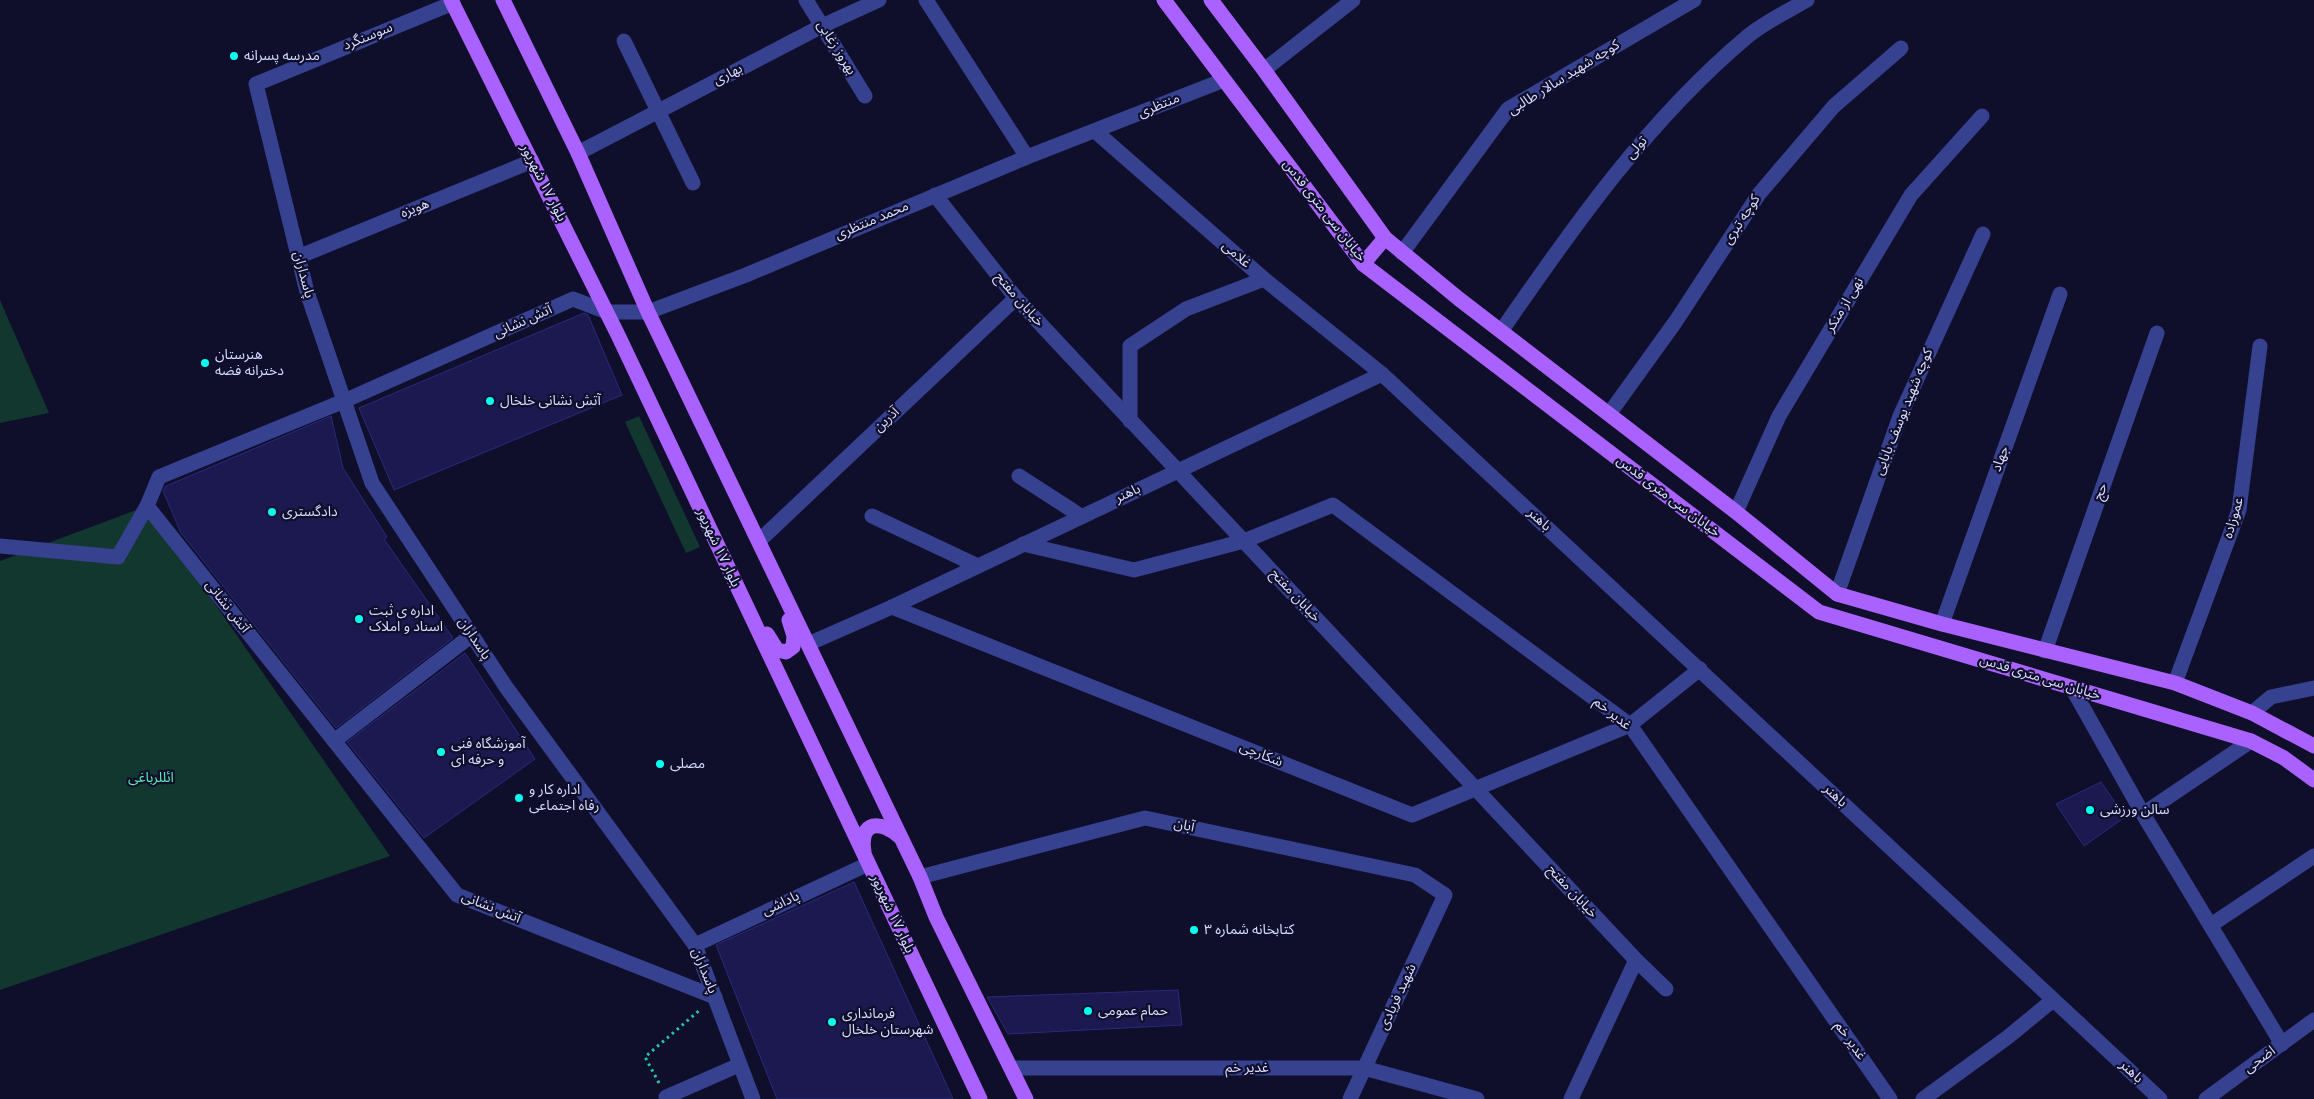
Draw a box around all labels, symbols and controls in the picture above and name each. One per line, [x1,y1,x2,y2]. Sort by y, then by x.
street label: بهروز زغابی [813,18,860,79]
street label: سوسنگرد [341,19,395,55]
street label: کوچه شهید سالار طالبی [1505,37,1623,119]
place label: مدرسه پسرانه [244,48,320,65]
marker: مدرسه پسرانه [228,50,240,62]
street label: بهاری [710,60,746,90]
street label: منتظری [1136,90,1182,122]
street label: تولی [1622,133,1652,163]
street label: بلوار ١٧ شهریور [516,140,570,225]
street label: خیابان سی متری قدس [1279,156,1369,266]
street label: کوچه تبری [1720,192,1765,248]
street label: هویزه [398,196,432,222]
street label: محمد منتظری [832,198,912,244]
street label: غلامی [1218,238,1254,272]
street label: پاسداران [289,250,317,300]
street label: خیابان مفتح [990,269,1047,331]
street label: نهی از منکر [1821,274,1868,336]
street label: آتش نشانی [491,301,556,342]
street label: کوچه شهید یوسف بابایی [1871,346,1937,478]
place label: هنرستان دخترانه فضه [215,347,284,380]
marker: هنرستان دخترانه فضه [199,357,211,369]
place label: آتش نشانی خلخال [500,393,602,410]
marker: آتش نشانی خلخال [484,395,496,407]
street label: آذرین [871,403,904,436]
street label: جهاد [1989,444,2013,474]
street label: خیابان سی متری قدس [1613,452,1723,542]
street label: باهنر [1112,481,1144,508]
street label: حج [2090,481,2113,503]
street label: عموزاده [2220,495,2248,541]
place label: دادگستری [282,504,338,521]
street label: باهنر [1523,504,1555,535]
street label: بلوار ١٧ شهریور [692,505,744,590]
marker: دادگستری [266,506,278,518]
street label: خیابان مفتح [1265,566,1324,627]
street label: آتش نشانی [201,577,253,638]
place label: اداره ی ثبت اسناد و املاک [369,603,443,636]
marker: اداره ی ثبت اسناد و املاک [353,613,365,625]
street label: پاسداران [454,614,494,664]
street label: خیابان سی متری قدس [1977,652,2103,704]
street label: غدیر خم [1589,694,1634,735]
place label: آموزشگاه فنی و حرفه ای [451,736,526,769]
street label: شکارچی [1237,739,1285,771]
marker: آموزشگاه فنی و حرفه ای [435,746,447,758]
place label: مصلی [670,756,705,773]
marker: مصلی [654,758,666,770]
park label: ائللرباغی [128,770,174,787]
street label: باهنر [1819,780,1851,811]
place label: اداره کار و رفاه اجتماعی [529,782,599,815]
marker: اداره کار و رفاه اجتماعی [513,792,525,804]
place label: سالن ورزشی [2100,802,2170,819]
marker: سالن ورزشی [2084,804,2096,816]
street label: آبان [1172,816,1197,837]
street label: خیابان مفتح [1542,862,1601,923]
street label: بلوار ١٧ شهریور [866,871,918,956]
street label: آتش نشانی [459,888,524,928]
street label: پاداشی [759,888,803,920]
place label: کتابخانه شماره ۳ [1204,922,1295,939]
marker: کتابخانه شماره ۳ [1188,924,1200,936]
street label: پاسداران [687,946,721,996]
street label: شهید فریادی [1375,961,1421,1033]
place label: حمام عمومی [1098,1003,1168,1021]
marker: حمام عمومی [1082,1005,1094,1017]
place label: فرمانداری شهرستان خلخال [842,1006,934,1039]
marker: فرمانداری شهرستان خلخال [826,1016,838,1028]
street label: غدیر خم [1830,1018,1869,1064]
street label: اضحی [2241,1043,2279,1077]
street label: باهنر [2115,1056,2147,1087]
street label: غدیر خم [1225,1060,1269,1078]

